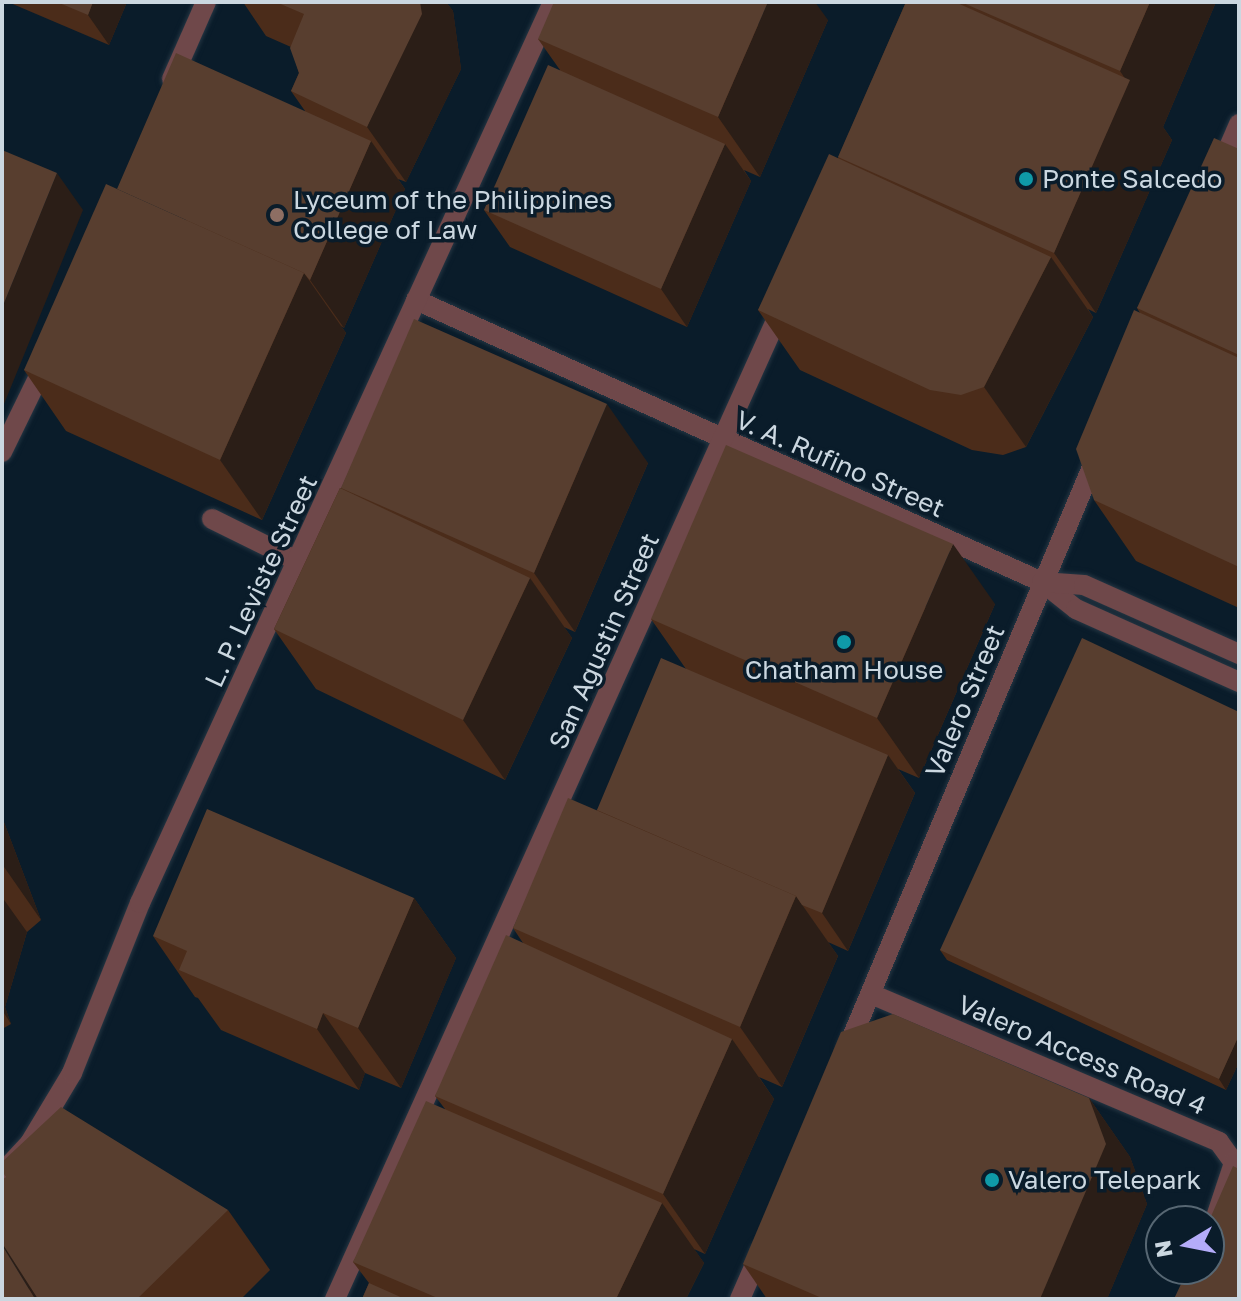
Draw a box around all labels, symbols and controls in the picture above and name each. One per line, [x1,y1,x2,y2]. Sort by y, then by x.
place label: Ponte Salcedo [1042,163,1222,195]
marker: Ponte Salcedo [1017,170,1035,188]
place label: Lyceum of the Philippines College of Law [293,184,613,246]
marker: Lyceum of the Philippines College of Law [268,206,286,224]
street label: V. A. Rufino Street [731,404,949,524]
street label: L. P. Leviste Street [198,470,324,692]
street label: San Agustin Street [542,528,666,754]
street label: Valero Street [919,620,1011,782]
marker: Chatham House [835,633,853,651]
place label: Chatham House [745,654,943,686]
street label: Valero Access Road 4 [953,989,1211,1121]
place label: Valero Telepark [1008,1164,1201,1196]
marker: Valero Telepark [983,1171,1001,1189]
north arrow [1145,1205,1225,1285]
text: N [1148,1238,1178,1259]

